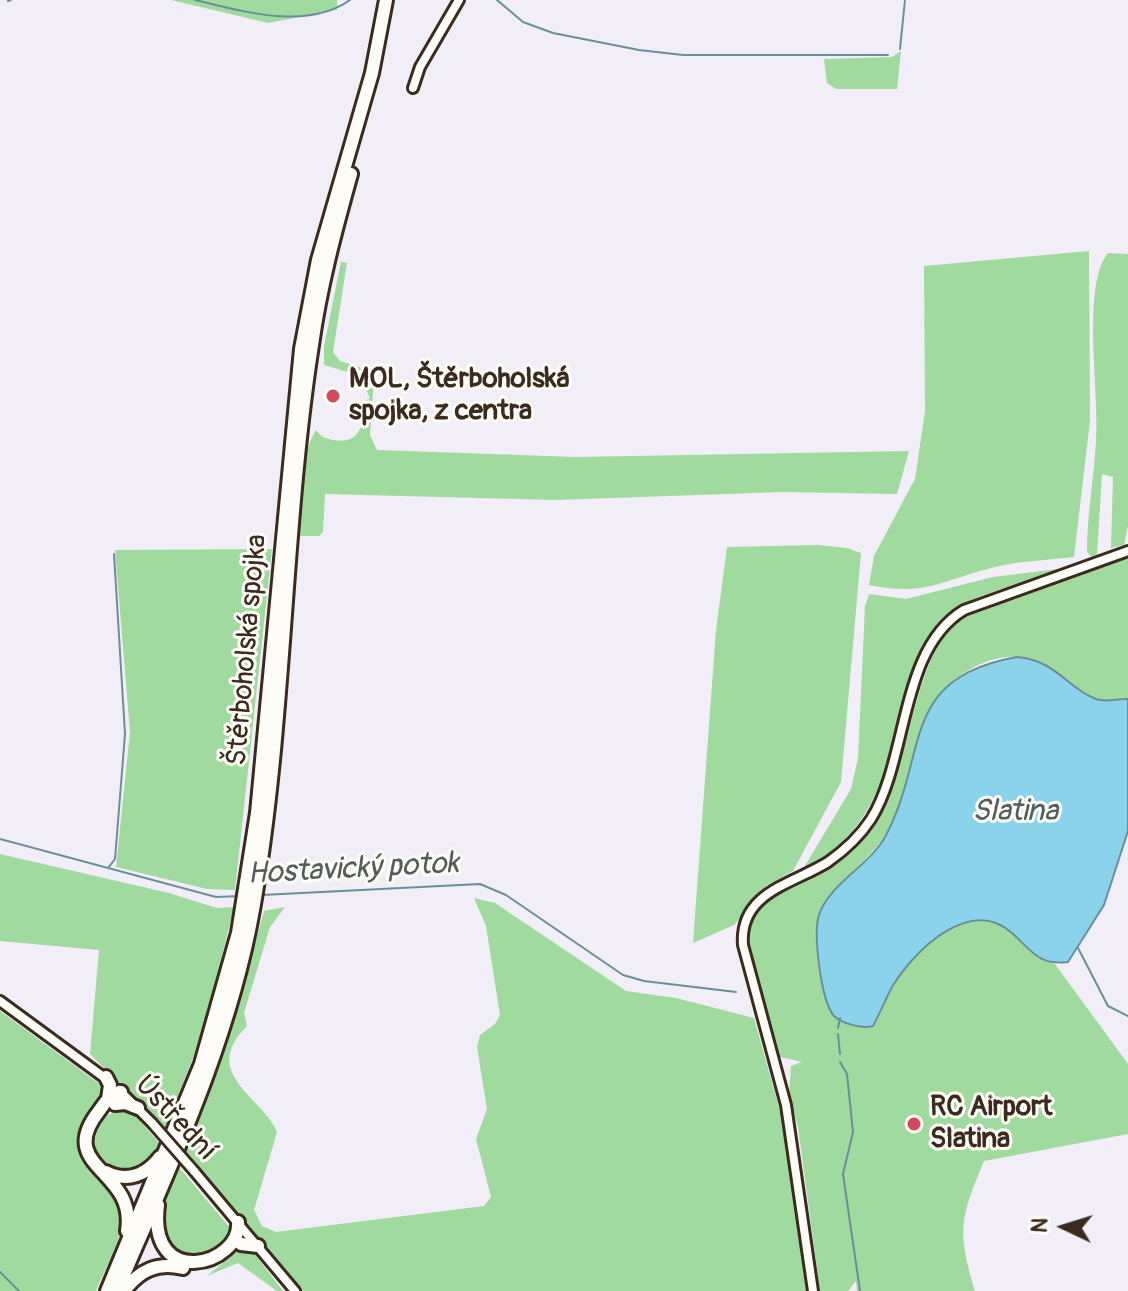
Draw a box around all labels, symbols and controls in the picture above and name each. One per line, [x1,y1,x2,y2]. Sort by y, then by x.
place label: MOL, Štěrboholská spojka, z centra [349,363,570,429]
marker: MOL, Štěrboholská spojka, z centra [324,387,342,405]
street label: Štěrboholská spojka [221,533,275,767]
water label: Slatina [972,794,1058,830]
water label: Hostavický potok [246,846,460,894]
street label: Ústřední [127,1069,223,1169]
place label: RC Airport Slatina [930,1091,1052,1157]
marker: RC Airport Slatina [905,1115,923,1133]
north arrow [1024,1187,1104,1267]
text: N [1026,1217,1055,1234]

